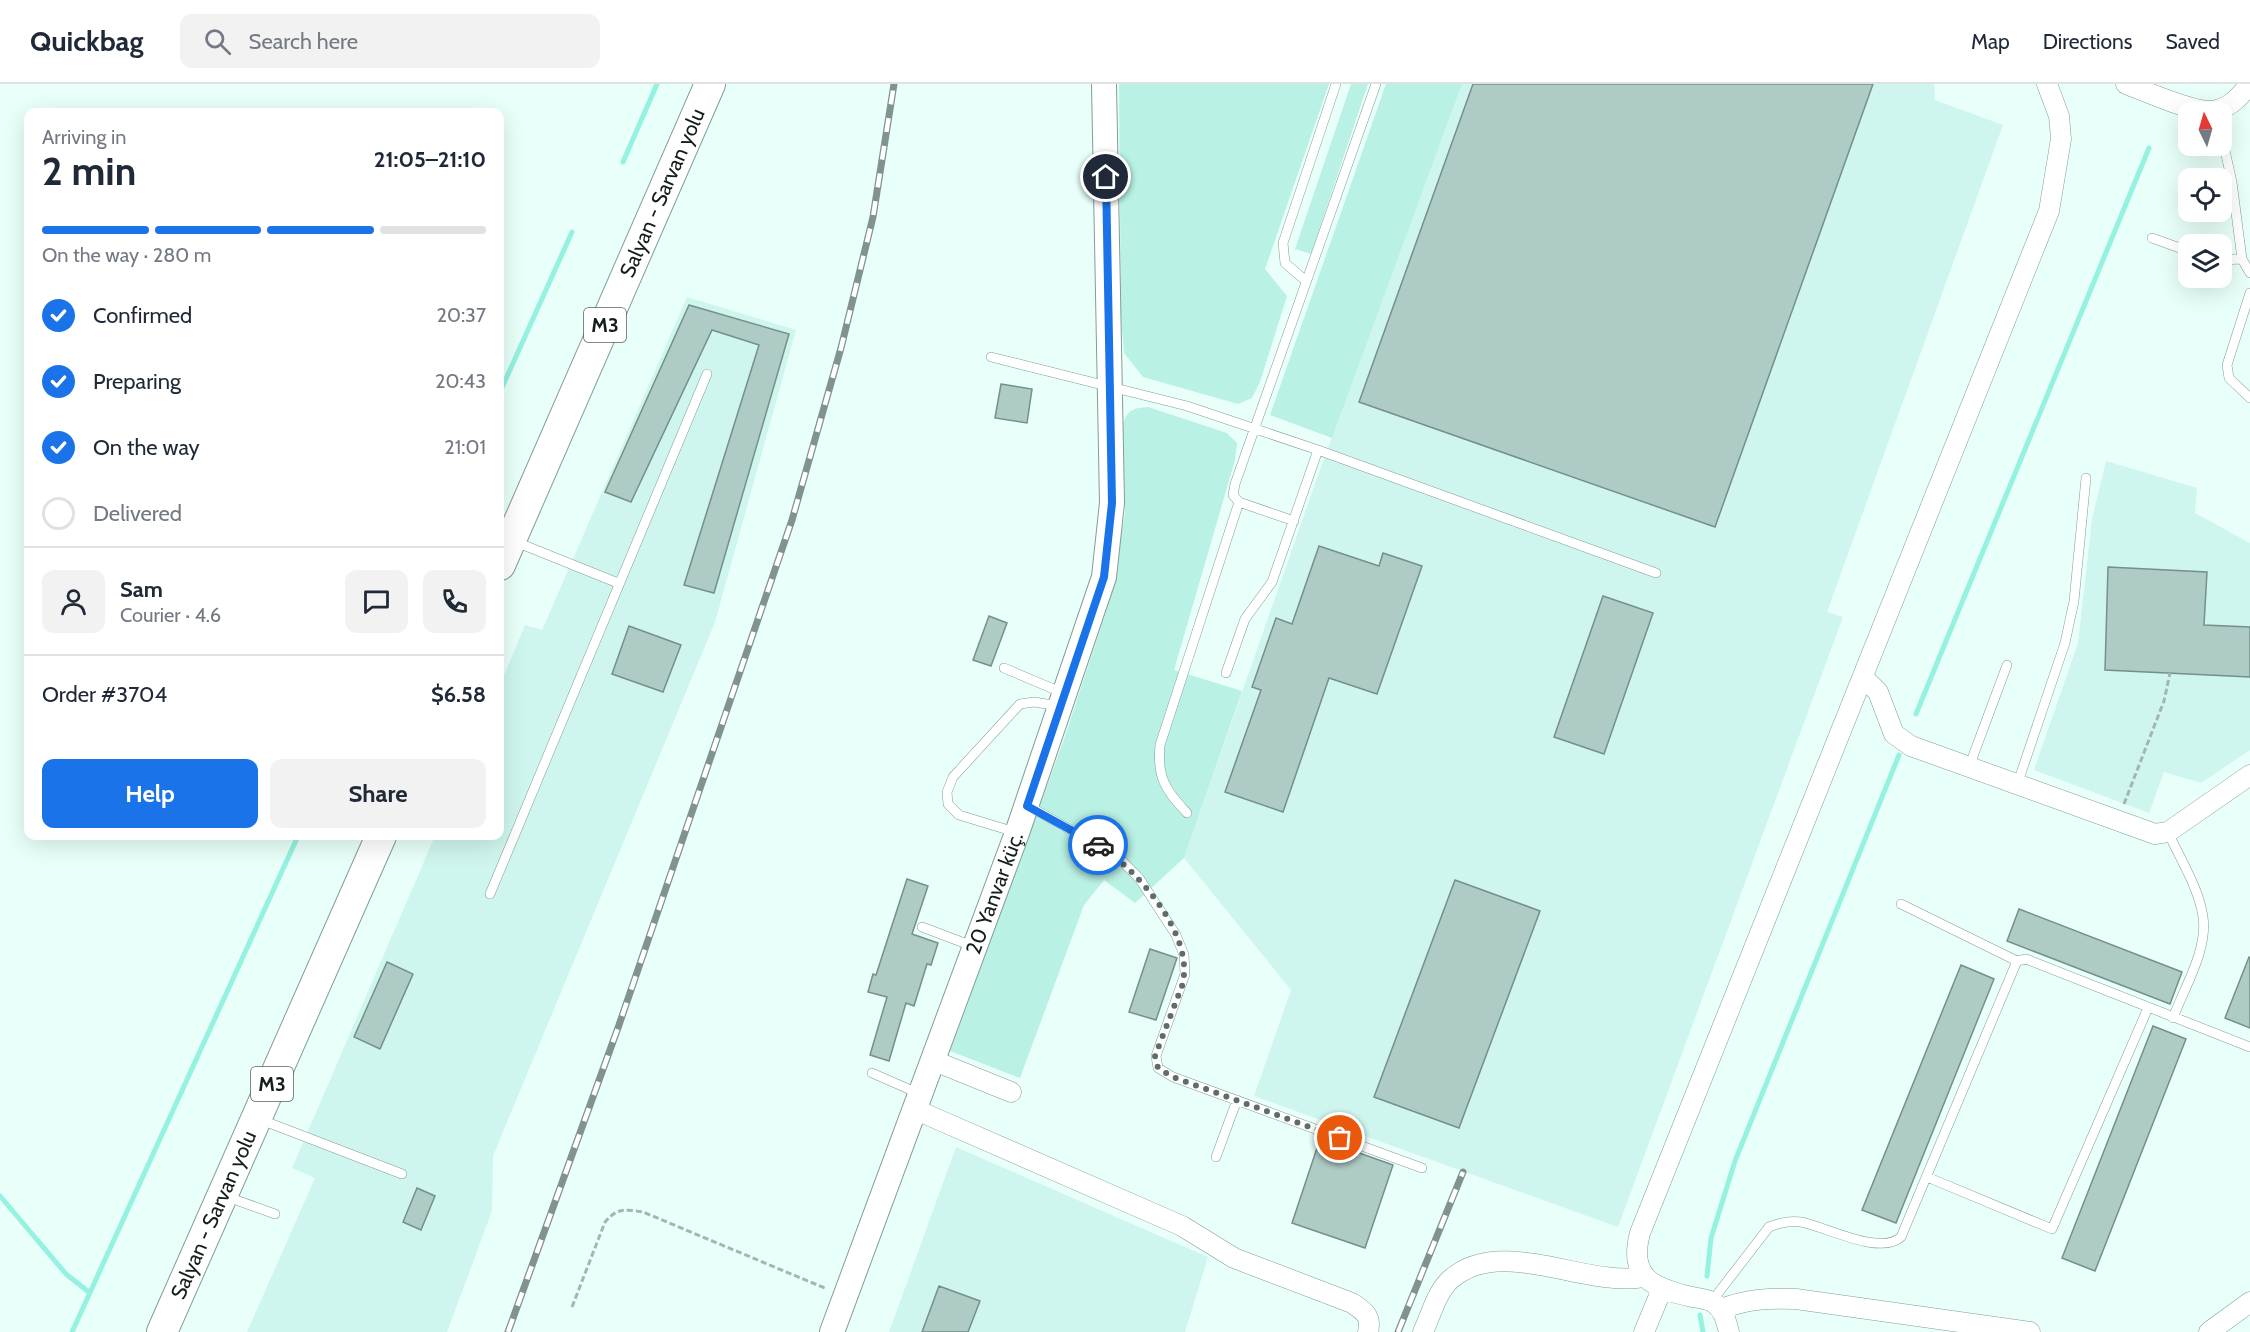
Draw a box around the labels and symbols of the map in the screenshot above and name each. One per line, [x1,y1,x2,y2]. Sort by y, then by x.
north arrow [2178,102,2232,156]
street label: Salyan - Sarvan yolu [614,104,710,281]
pin [1080,151,1131,202]
road number: M3 [584,308,626,342]
courier [1068,815,1128,875]
street label: 20 Yanvar küç. [960,828,1028,958]
road number: M3 [251,1067,293,1101]
pin [1314,1112,1365,1163]
street label: Salyan - Sarvan yolu [165,1127,261,1303]

